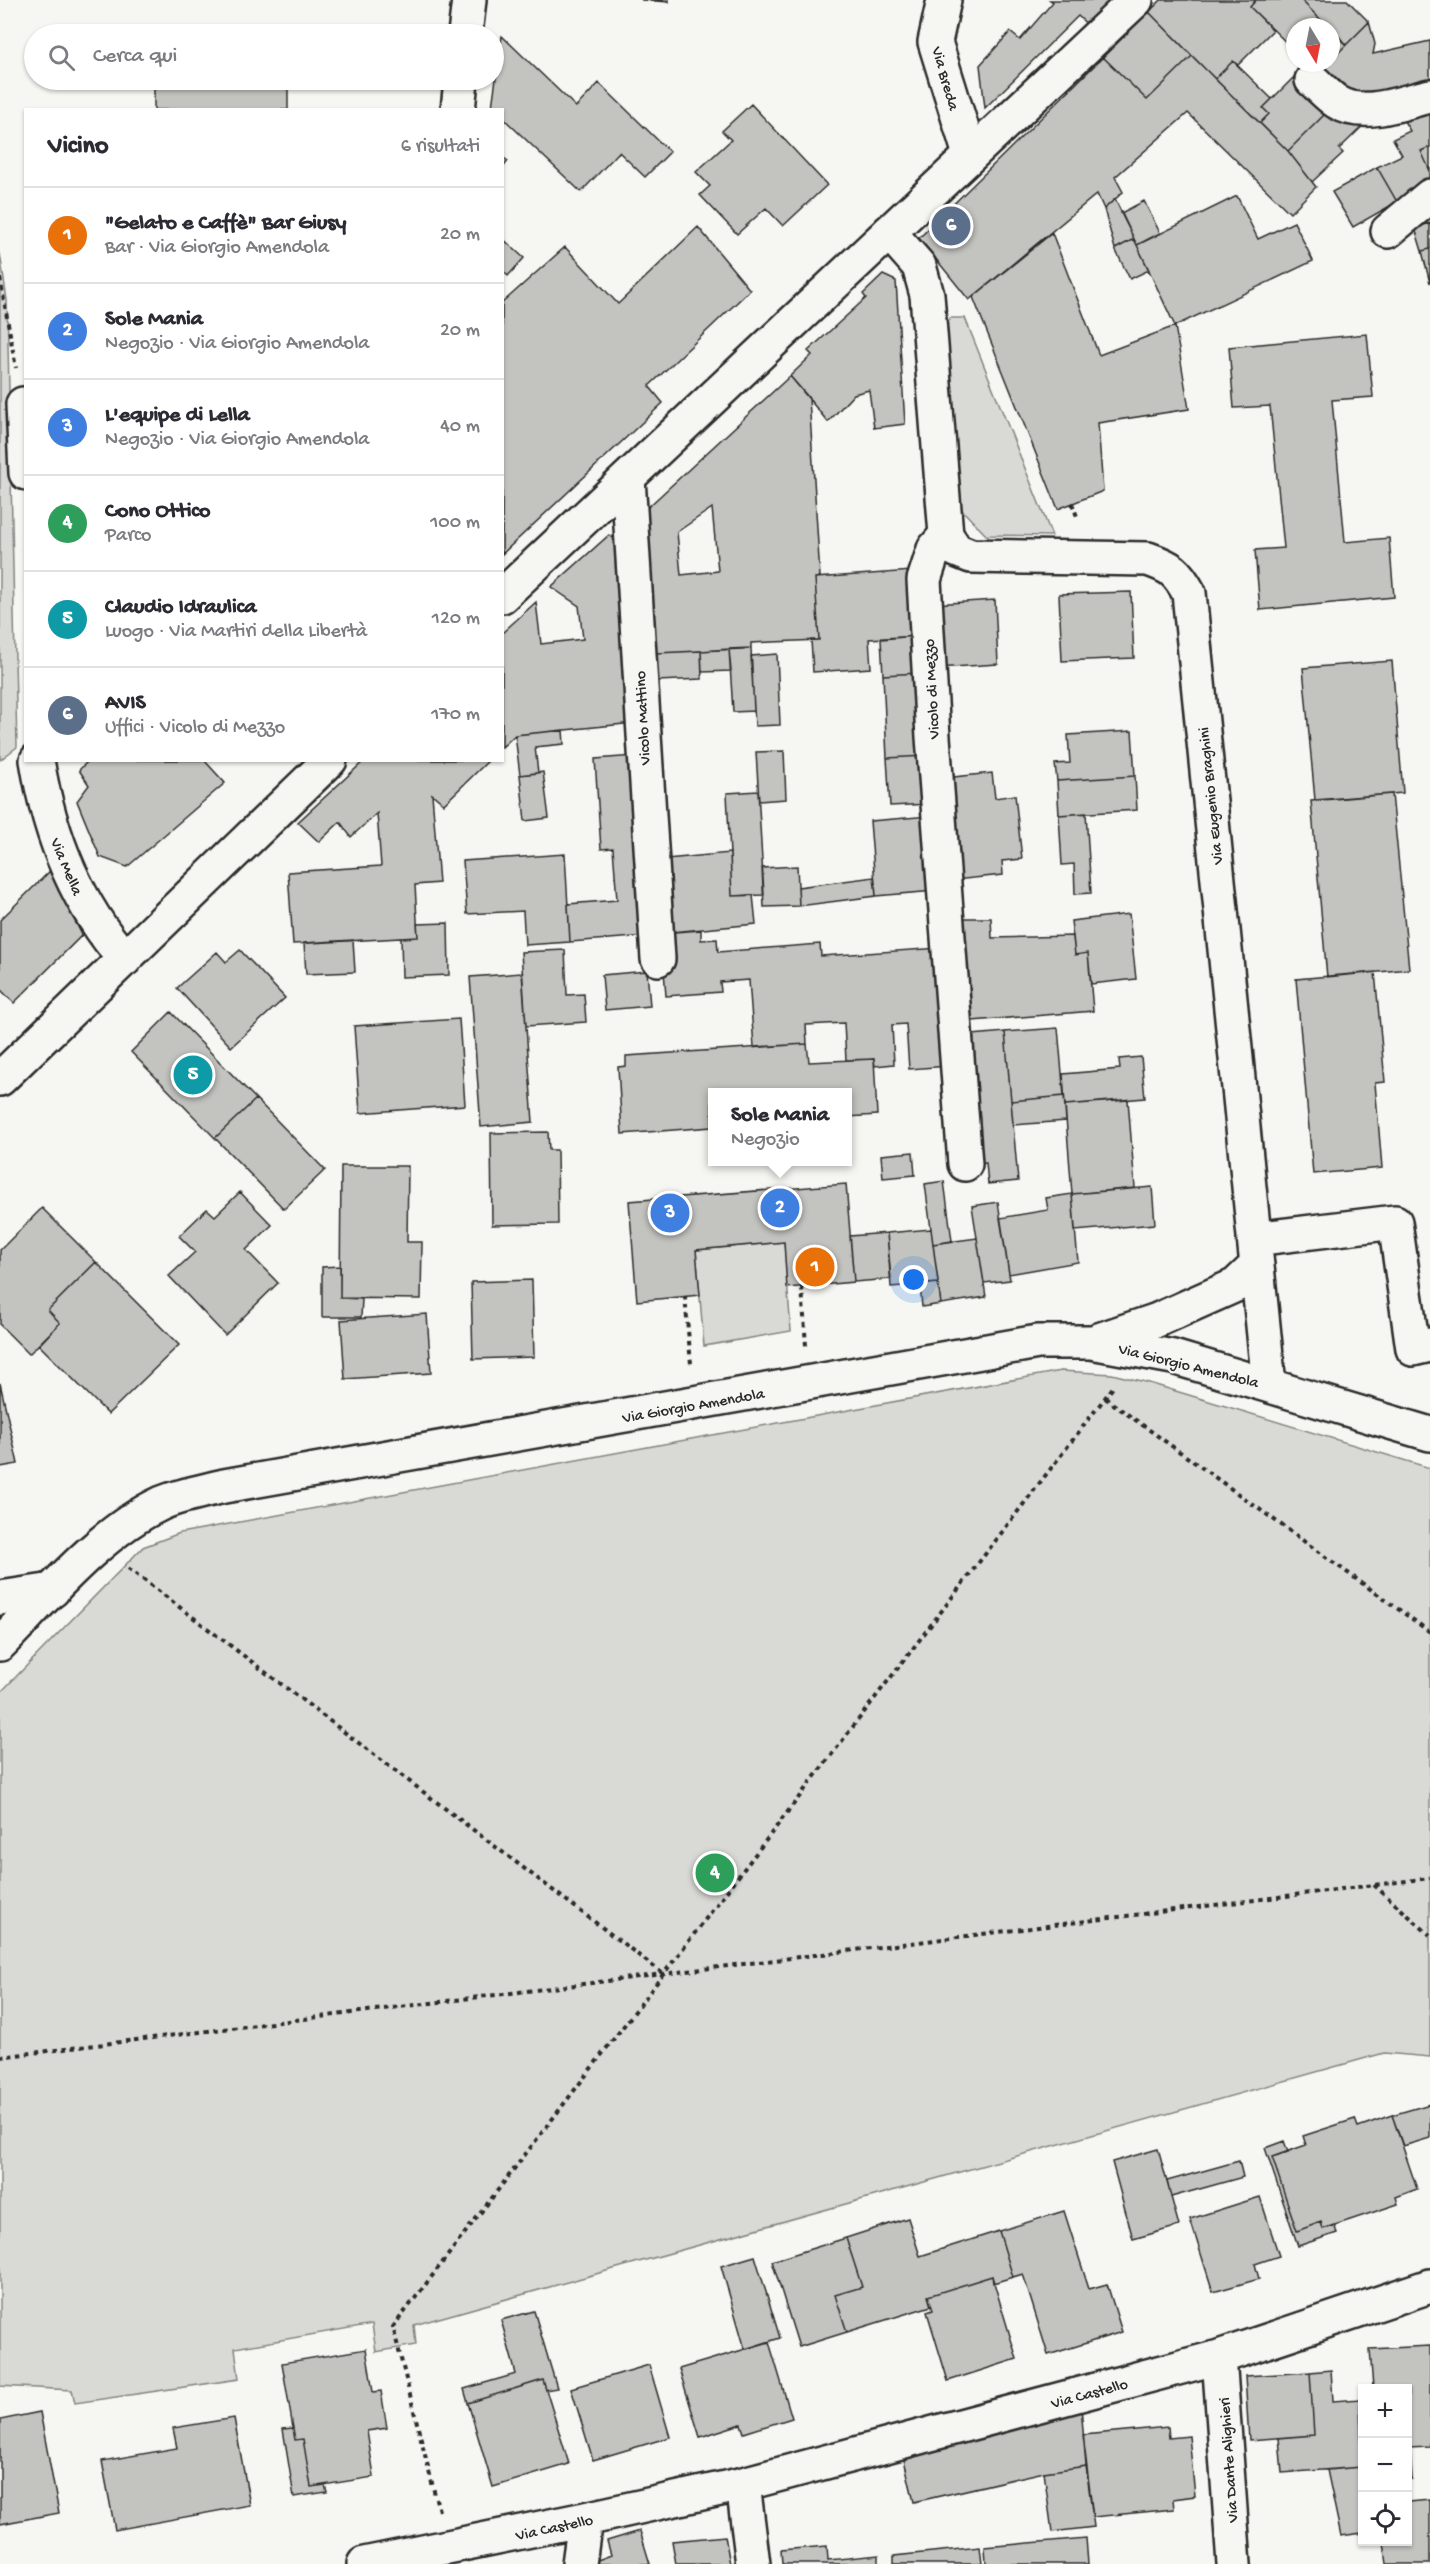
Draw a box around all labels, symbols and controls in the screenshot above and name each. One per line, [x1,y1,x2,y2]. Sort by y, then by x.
north arrow [1286,18,1340,72]
search box [24,24,504,90]
icon: search [45,41,78,74]
text: Cerca qui [93,44,177,70]
street label: Via Breda [925,44,962,114]
text: Vicino [48,132,108,163]
text: 6 risultati [401,136,480,159]
pin: 6 [932,204,970,248]
text: "Gelato e Caffè" Bar Giusy [105,211,346,237]
text: 1 [63,224,72,247]
text: 20 m [440,224,480,247]
text: Bar · Via Giorgio Amendola [105,237,329,260]
text: Sole Mania [105,307,203,333]
text: 2 [63,320,72,343]
text: 20 m [440,320,480,343]
text: Negozio · Via Giorgio Amendola [105,333,369,356]
text: L'equipe di Lella [105,403,250,429]
text: 3 [62,416,73,439]
text: 40 m [440,416,480,439]
text: Negozio · Via Giorgio Amendola [105,429,369,452]
text: Cono Ottico [105,499,210,525]
text: 4 [63,512,72,535]
text: 100 m [430,512,480,535]
text: Parco [105,525,151,548]
text: Claudio Idraulica [105,595,256,621]
text: 5 [62,608,73,631]
text: 120 m [432,608,480,631]
text: Luogo · Via Martiri della Libertà [105,621,367,644]
street label: Vicolo di Mezzo [921,638,946,740]
street label: Vicolo Mattino [633,670,656,766]
text: AVIS [105,691,146,717]
text: 6 [62,704,73,727]
text: 170 m [431,704,480,727]
text: Uffici · Vicolo di Mezzo [105,717,285,740]
street label: Via Eugenio Braghini [1196,726,1229,866]
street label: Via Mella [44,835,86,900]
pin: 5 [174,1052,212,1098]
popup [708,1088,852,1166]
text: Sole Mania [731,1103,829,1129]
text: Negozio [731,1129,800,1152]
pin: 2 [760,1186,800,1230]
pin: 3 [650,1190,690,1236]
pin: 1 [796,1244,834,1290]
your location [899,1265,928,1294]
street label: Via Giorgio Amendola [1115,1341,1261,1394]
street label: Via Giorgio Amendola [620,1385,767,1429]
pin: 4 [696,1850,734,1896]
street label: Via Castello [1049,2376,1130,2415]
map controls [1358,2384,1412,2546]
button: + [1358,2384,1412,2438]
street label: Via Dante Alighieri [1217,2396,1244,2524]
button: − [1358,2438,1412,2492]
button: locate [1358,2492,1412,2546]
street label: Via Castello [513,2512,595,2547]

